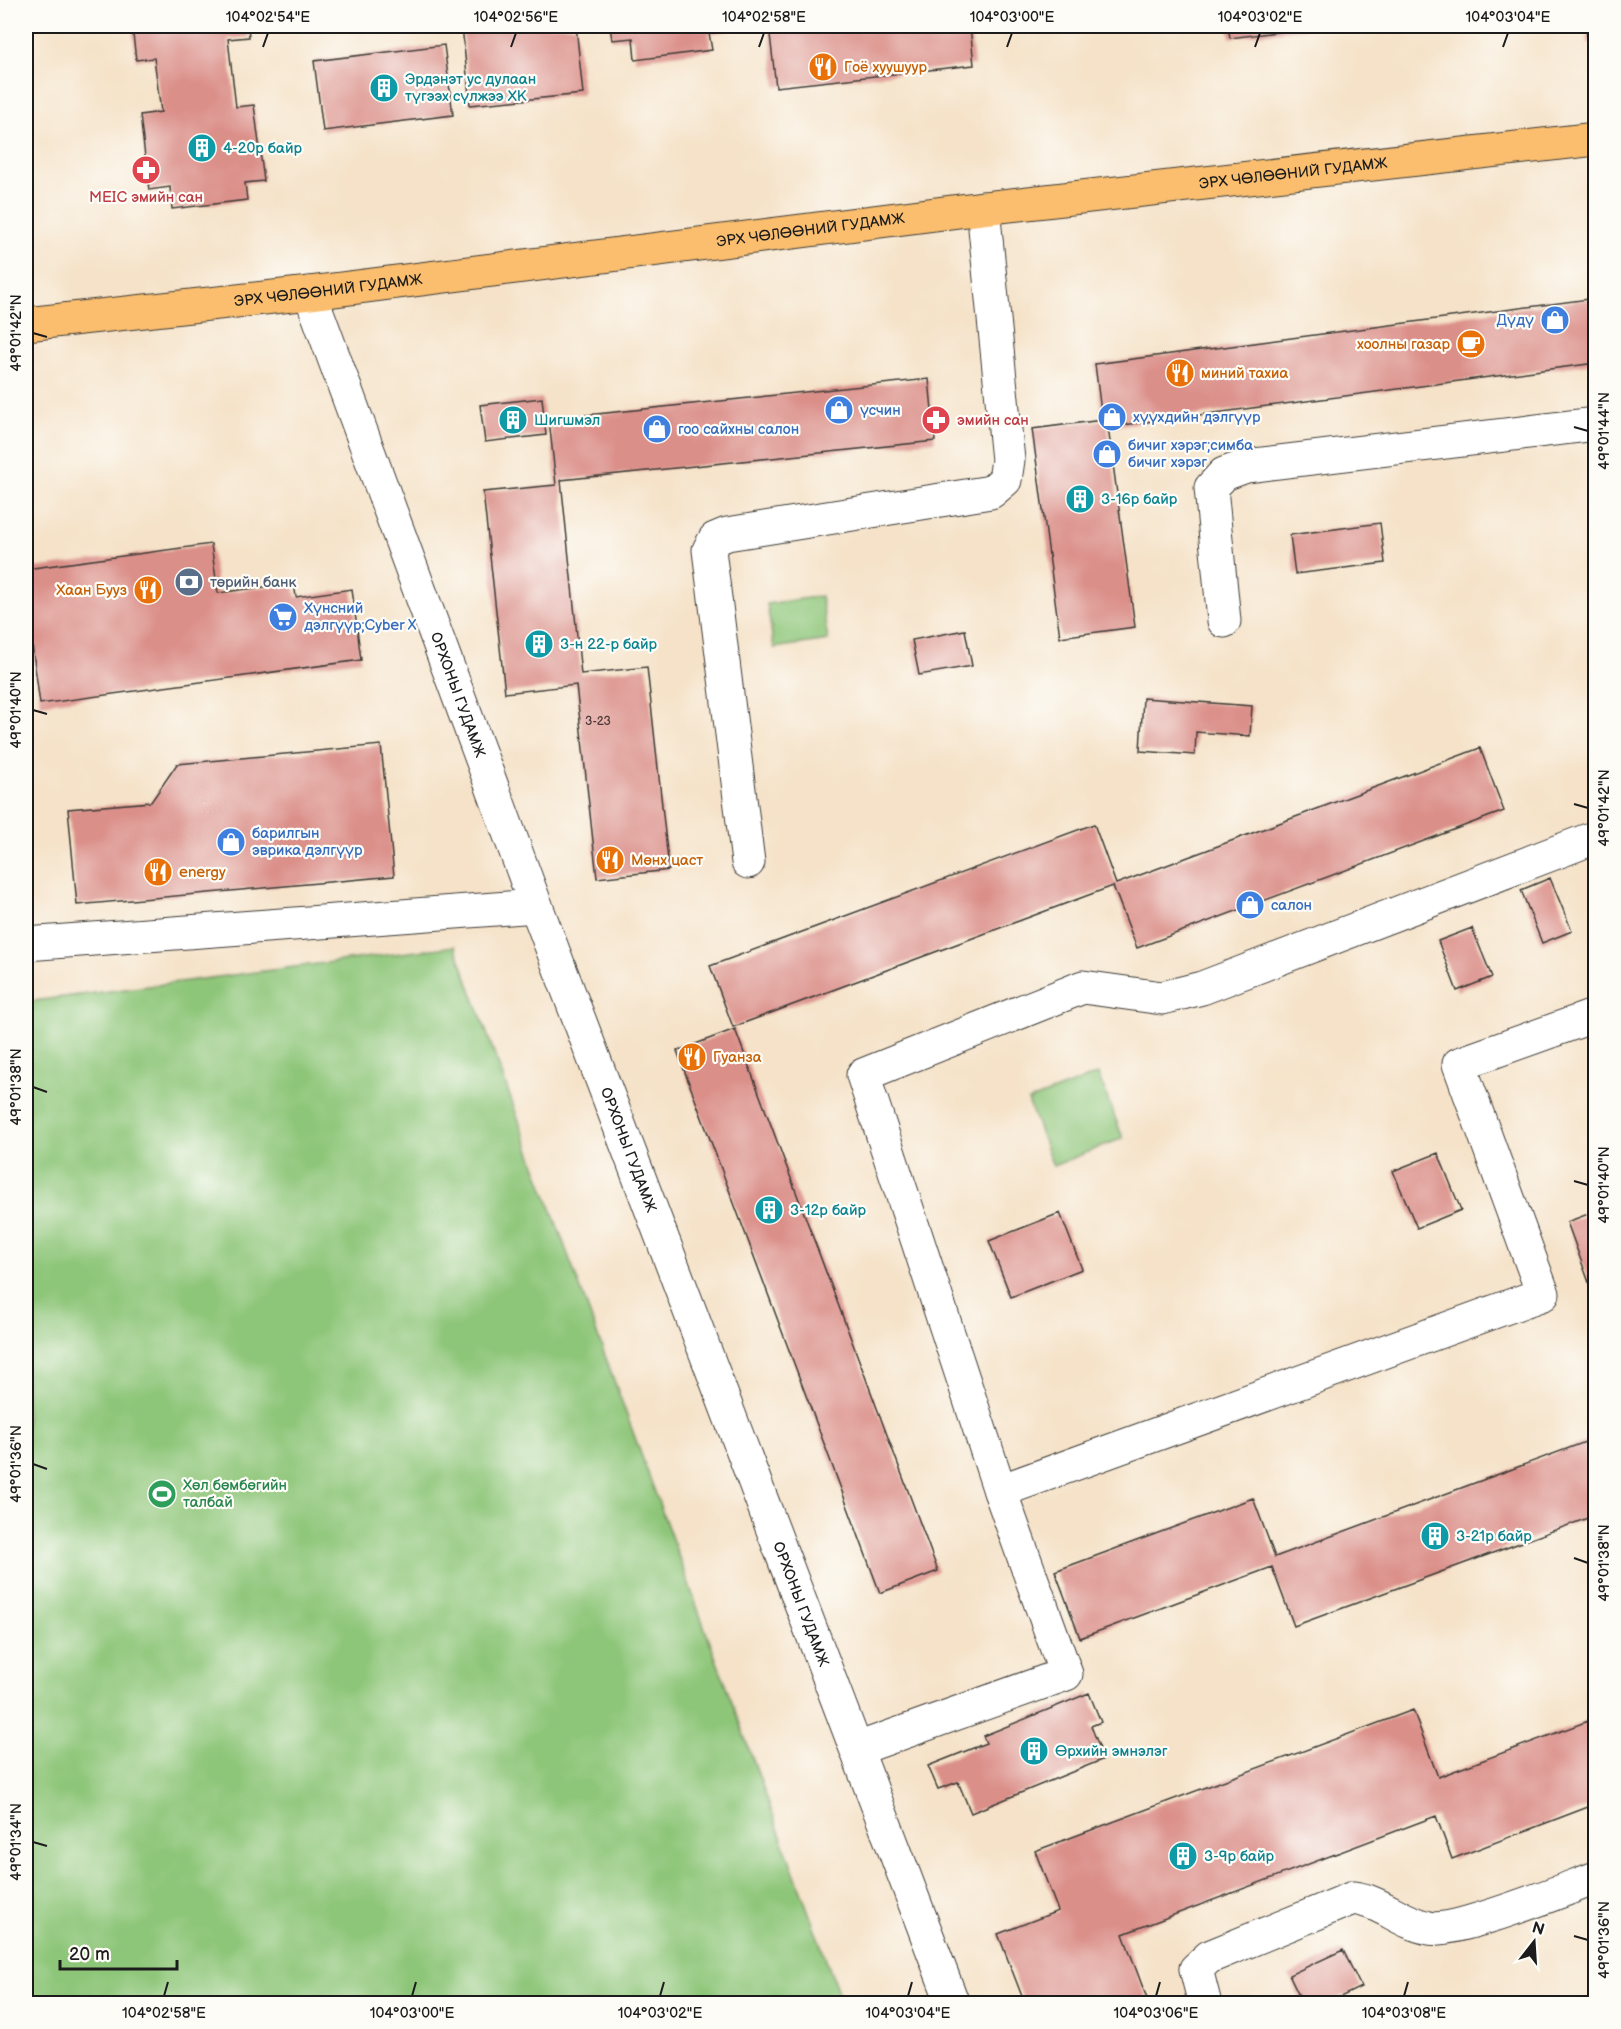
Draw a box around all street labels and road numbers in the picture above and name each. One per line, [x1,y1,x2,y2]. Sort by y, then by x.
street label: ЭРХ ЧӨЛӨӨНИЙ ГУДАМЖ [1198,154,1388,194]
street label: ЭРХ ЧӨЛӨӨНИЙ ГУДАМЖ [715,209,906,252]
street label: ЭРХ ЧӨЛӨӨНИЙ ГУДАМЖ [233,270,423,311]
street label: ОРХОНЫ ГУДАМЖ [426,630,489,760]
street label: ОРХОНЫ ГУДАМЖ [596,1085,660,1215]
street label: ОРХОНЫ ГУДАМЖ [768,1539,833,1669]

